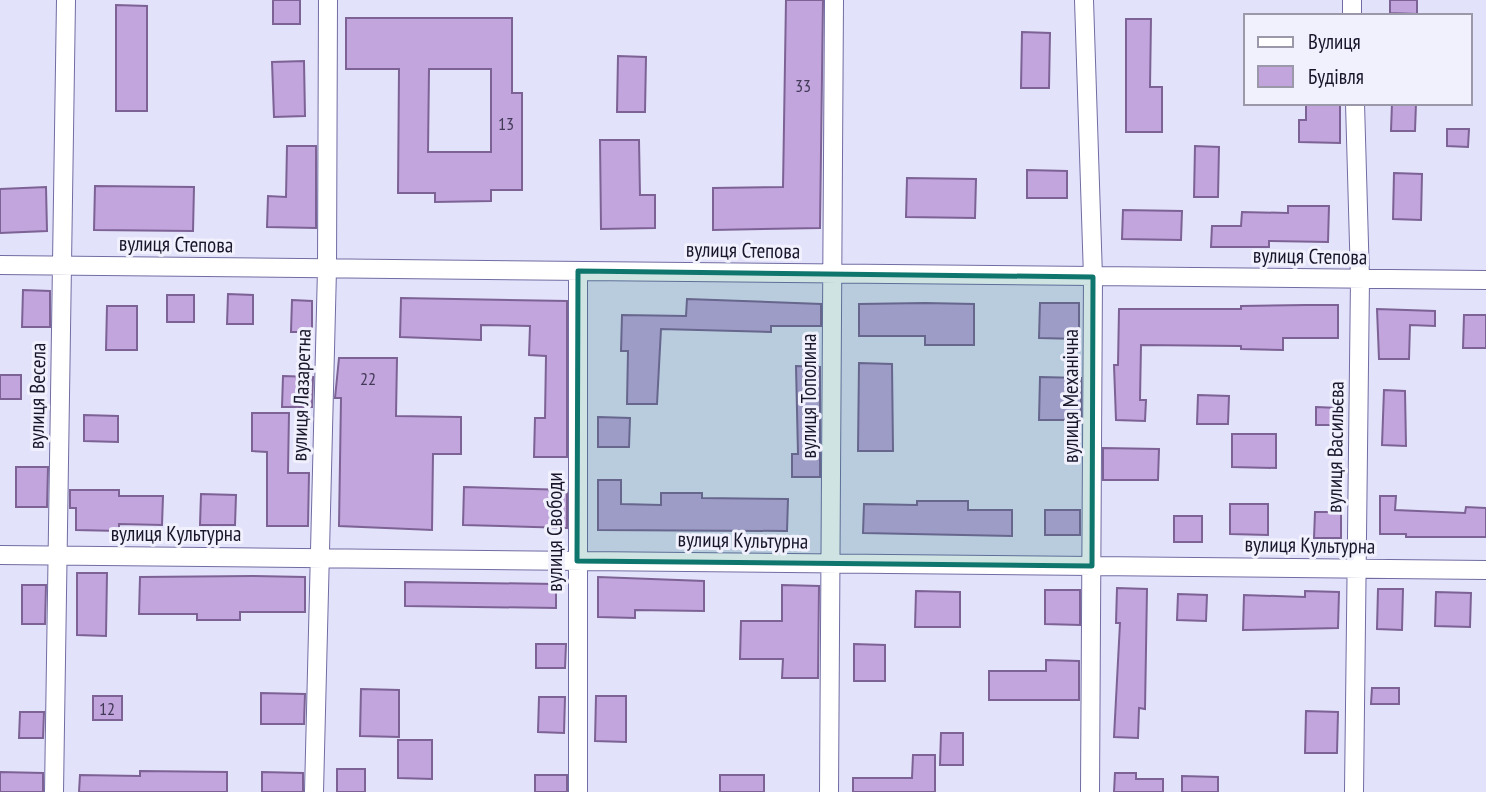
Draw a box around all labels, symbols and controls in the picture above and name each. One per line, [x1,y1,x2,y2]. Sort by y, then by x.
legend [1244,14,1472,105]
text: Вулиця [1308,28,1361,55]
text: Будівля [1308,63,1364,90]
house number: 33 [795,74,811,97]
house number: 13 [498,112,514,135]
street label: вулиця Степова [119,230,233,258]
street label: вулиця Степова [686,236,800,264]
street label: вулиця Степова [1253,242,1367,270]
street label: вулиця Лазаретна [285,328,317,462]
street label: вулиця Механічна [1057,329,1084,463]
street label: вулиця Тополина [795,334,822,458]
street label: вулиця Весела [23,343,51,449]
house number: 22 [360,367,376,390]
street label: вулиця Васильєва [1320,381,1350,513]
street label: вулиця Свободи [541,472,568,592]
street label: вулиця Культурна [111,520,241,547]
street label: вулиця Культурна [677,525,809,555]
street label: вулиця Культурна [1244,530,1376,560]
house number: 12 [99,697,115,720]

